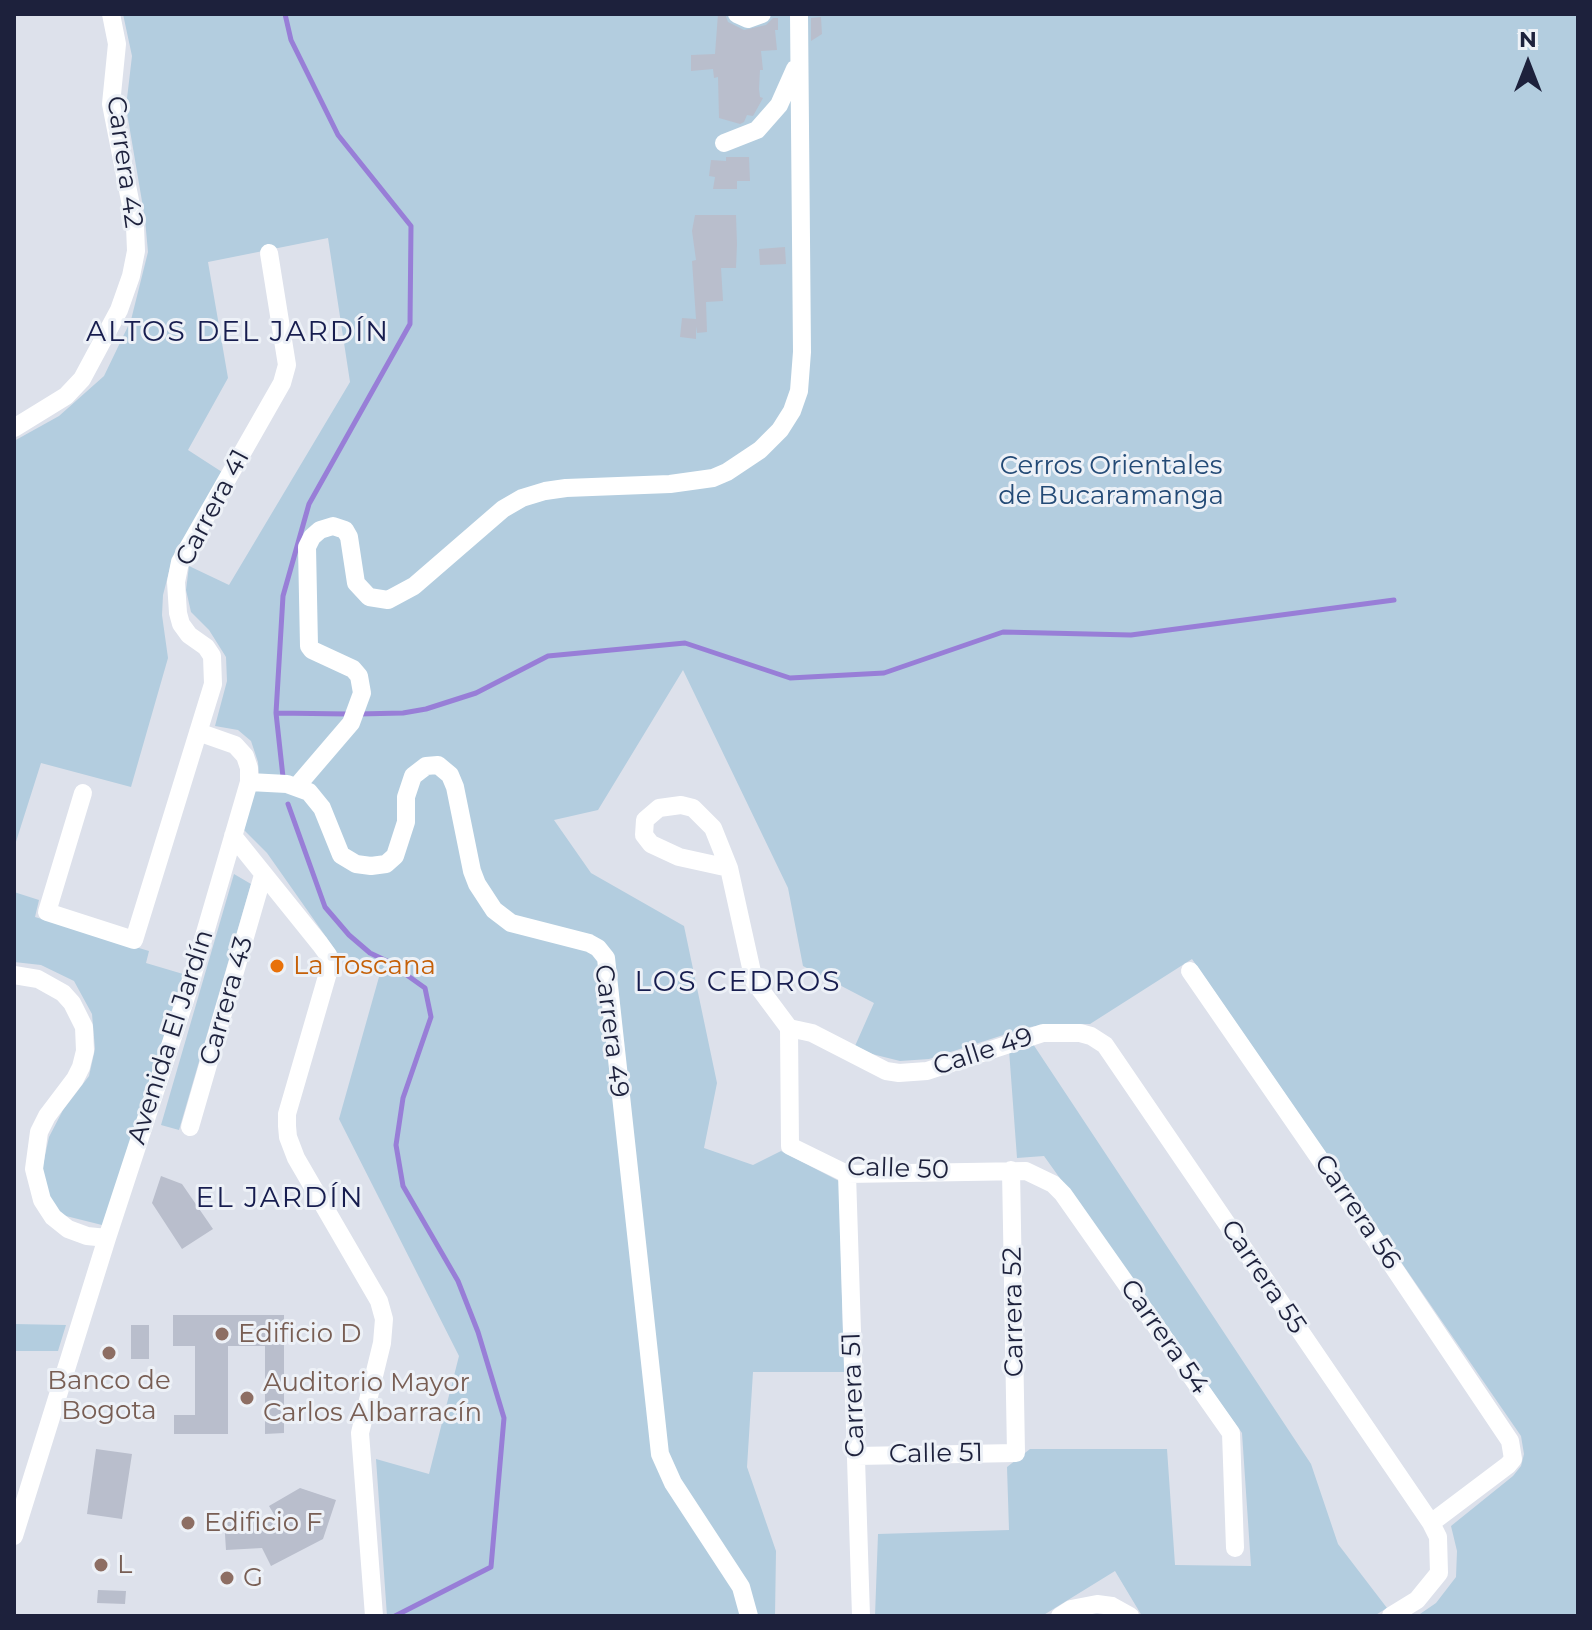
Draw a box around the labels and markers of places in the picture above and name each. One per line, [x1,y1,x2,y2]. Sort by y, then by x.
place label: La Toscana [293,950,436,982]
marker: La Toscana [268,957,286,975]
place label: Edificio D [238,1318,361,1350]
marker: Edificio D [213,1325,231,1343]
marker: Banco de Bogota [100,1344,118,1362]
place label: Banco de Bogota [47,1365,171,1426]
place label: Auditorio Mayor Carlos Albarracín [263,1367,482,1428]
marker: Auditorio Mayor Carlos Albarracín [238,1389,256,1407]
place label: Edificio F [204,1507,322,1539]
marker: Edificio F [179,1514,197,1532]
place label: L [117,1549,132,1581]
marker: L [92,1556,110,1574]
place label: G [243,1562,263,1594]
marker: G [218,1569,236,1587]

